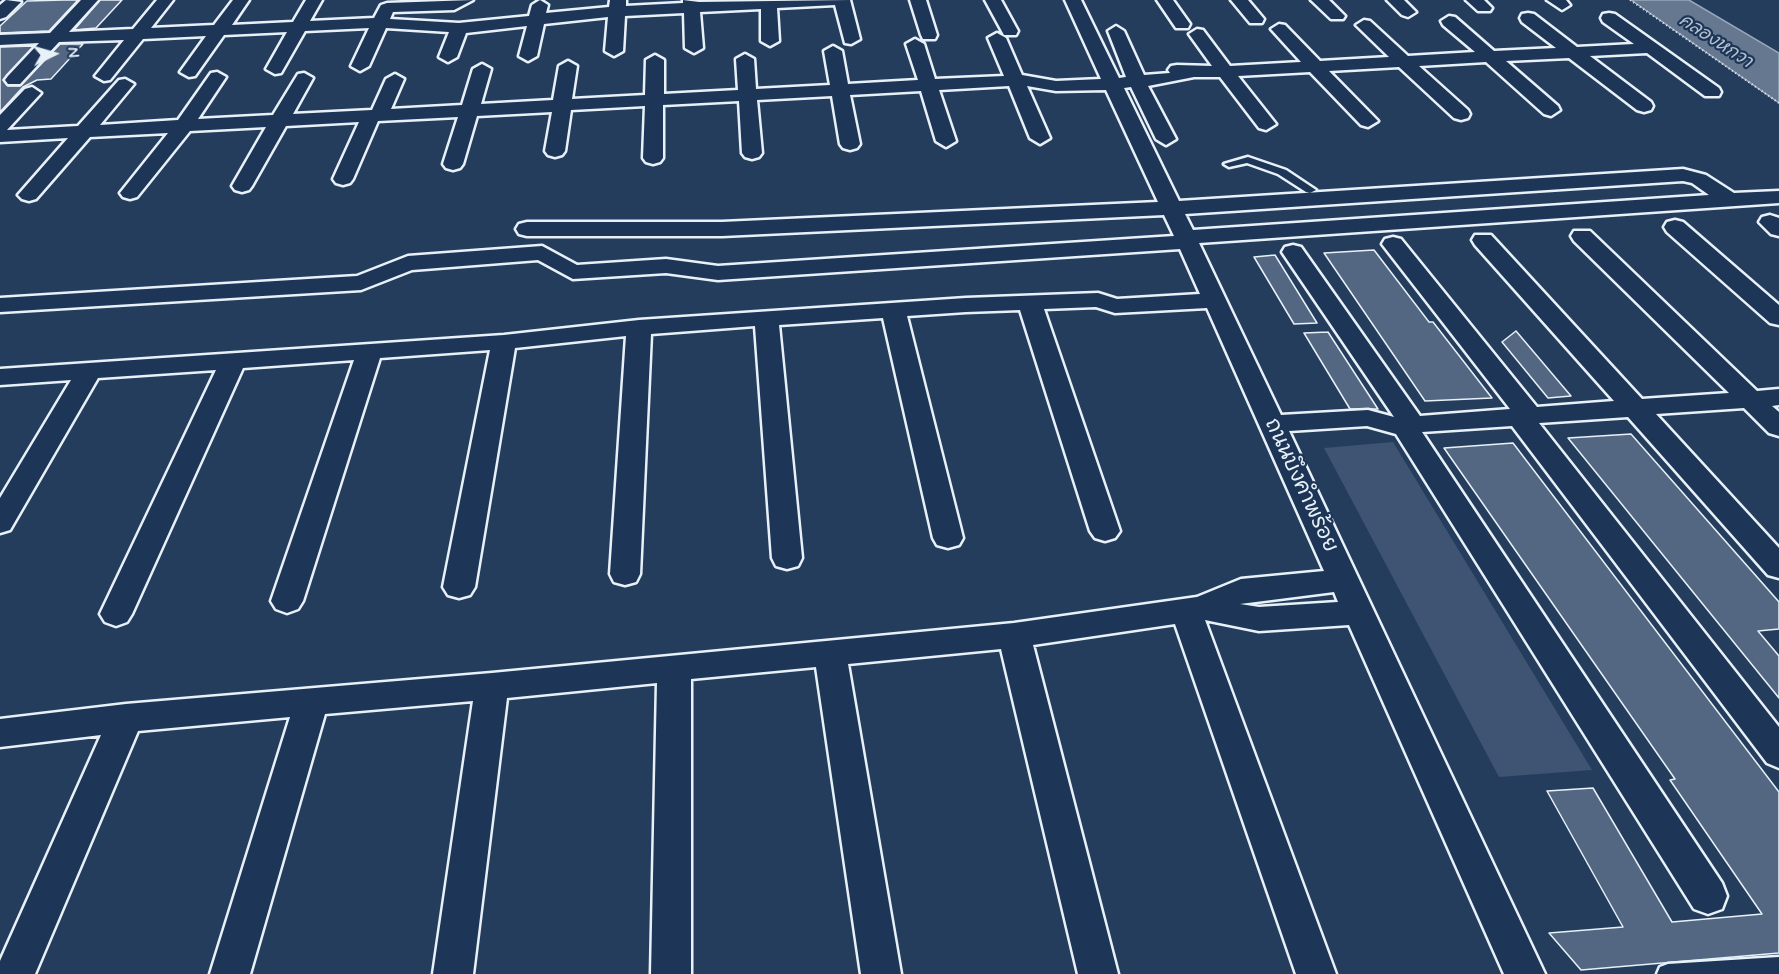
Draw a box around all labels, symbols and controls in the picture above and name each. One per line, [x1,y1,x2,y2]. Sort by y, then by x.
water label: คลองหกวา [1674,10,1756,74]
north arrow [24,24,84,84]
text: N [62,46,83,59]
street label: ถนนบึงคำพร้อย [1258,415,1342,557]

